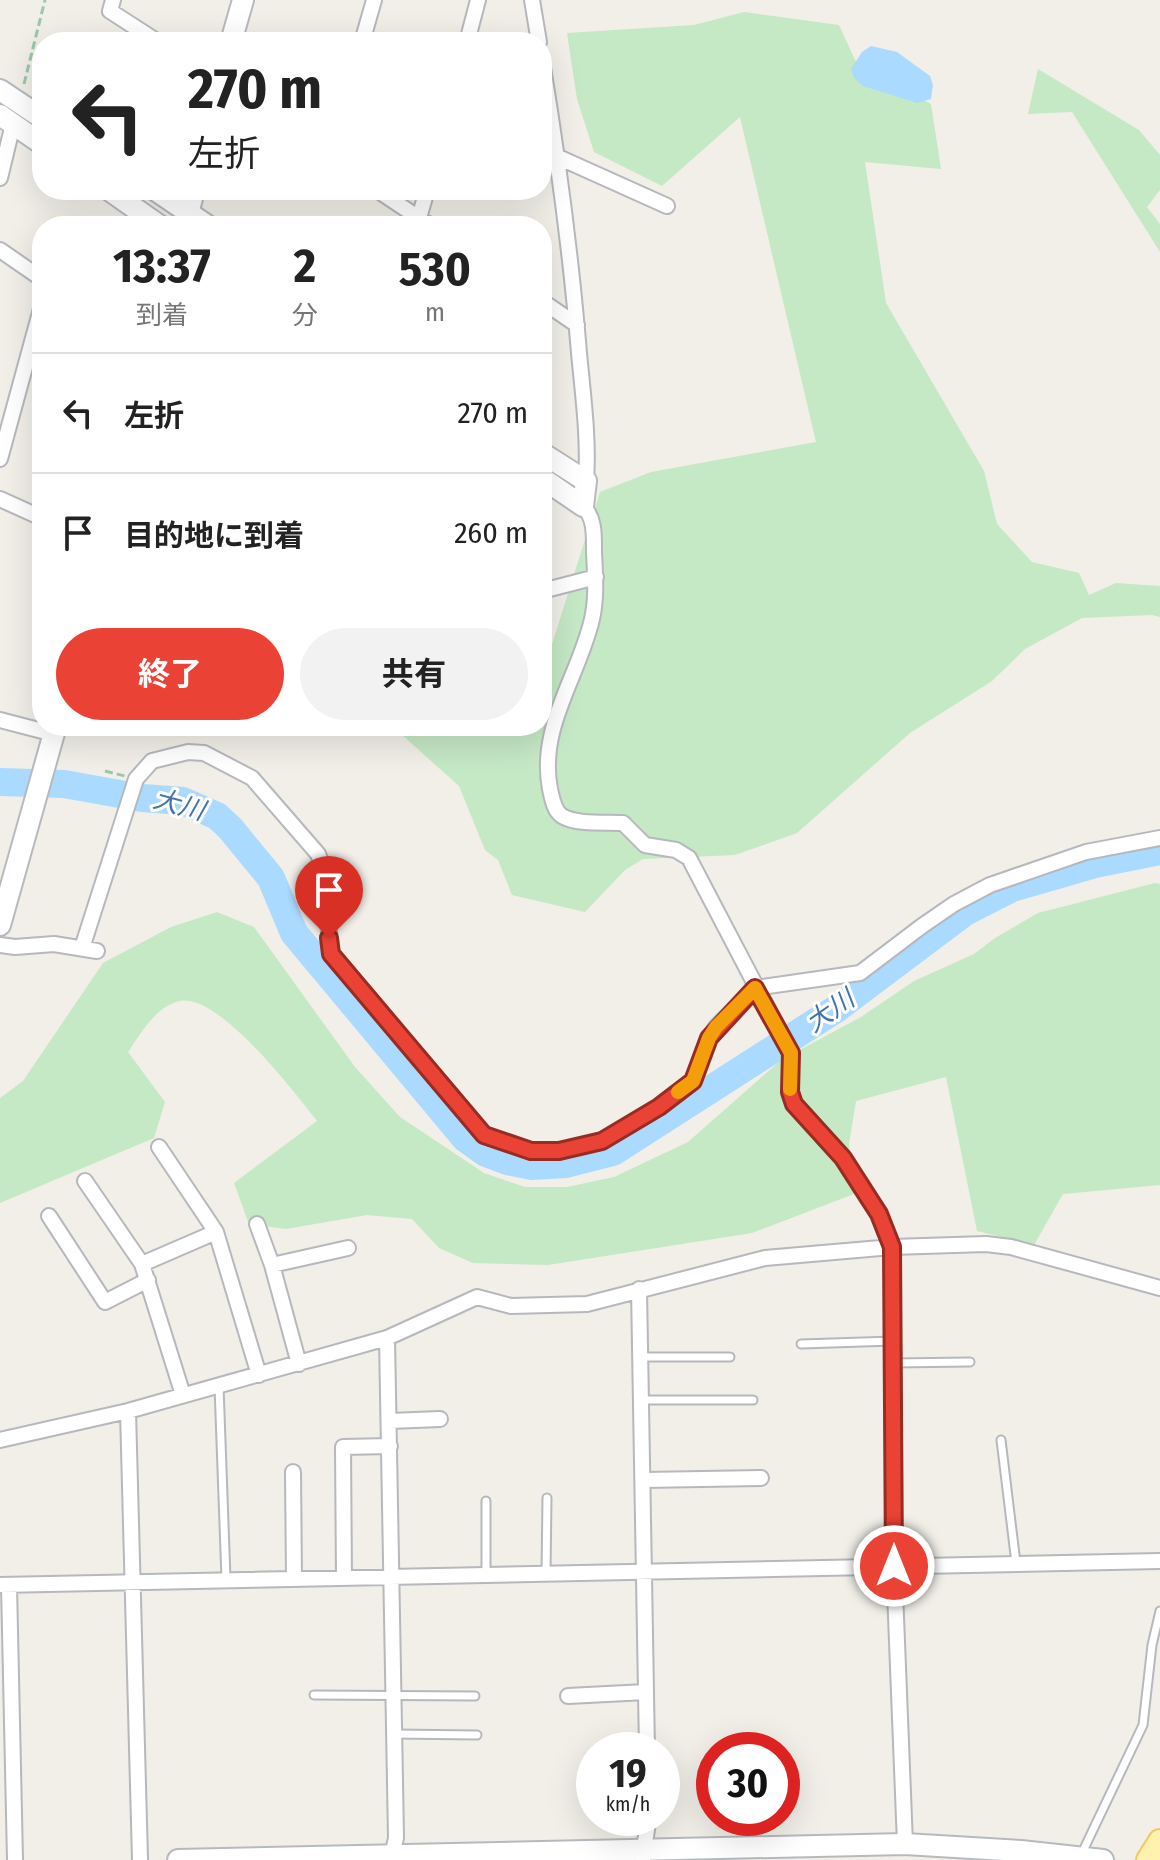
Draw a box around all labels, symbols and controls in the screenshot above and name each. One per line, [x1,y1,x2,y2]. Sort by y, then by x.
text: 270 m [188,56,322,123]
icon: left [56,64,160,168]
text: 左折 [188,132,260,176]
text: 13:37 [113,237,211,295]
text: 2 [294,237,316,295]
text: 530 [399,240,471,298]
text: m [425,297,445,328]
text: 到着 [136,300,188,331]
text: 分 [292,300,318,331]
icon: left [56,391,100,435]
text: 270 m [457,395,528,431]
text: 左折 [124,398,184,434]
icon: arrive [56,511,100,555]
text: 260 m [454,515,528,551]
text: 目的地に到着 [124,518,304,554]
button: 終了 [56,628,284,720]
button: 共有 [300,628,528,720]
water label: 大川 [150,783,211,827]
pin [295,856,363,938]
icon: arrive [307,868,351,912]
water label: 大川 [800,982,863,1039]
position arrow [852,1524,936,1608]
speed limit sign: 30 [696,1732,800,1836]
text: 19 [609,1750,647,1798]
text: km/h [606,1792,650,1816]

